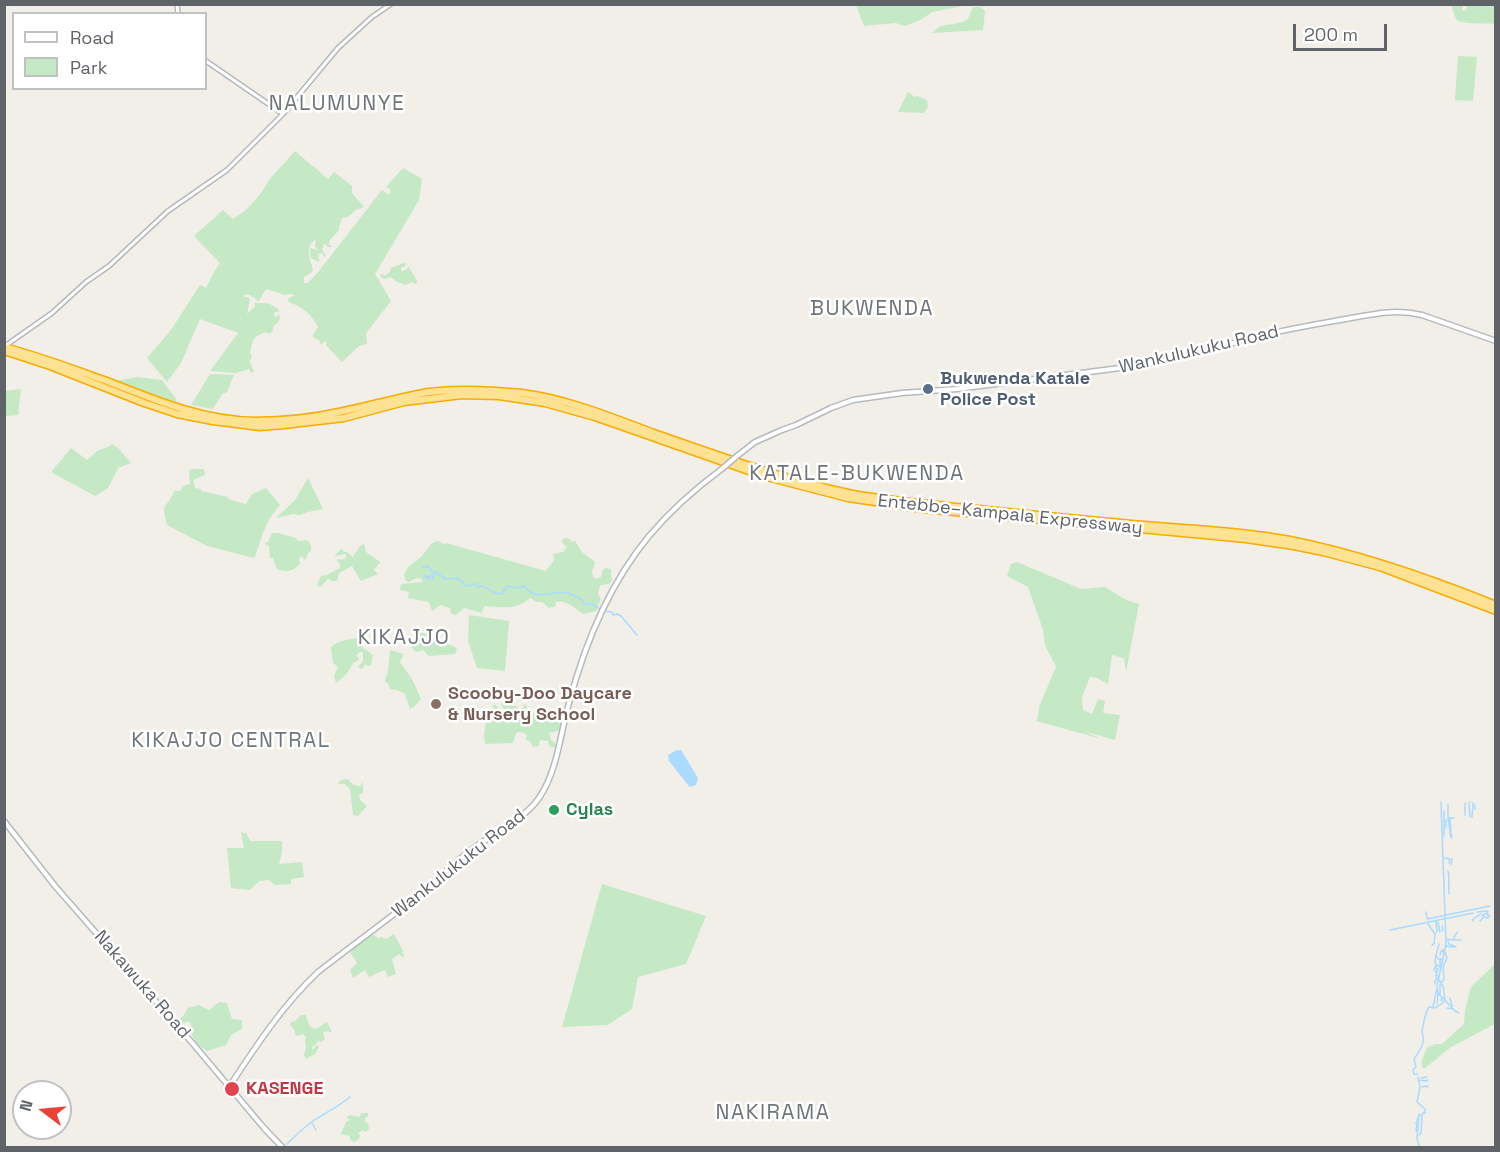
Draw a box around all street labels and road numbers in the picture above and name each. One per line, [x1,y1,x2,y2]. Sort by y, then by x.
street label: Wankulukuku Road [1117,321,1281,379]
street label: Entebbe–Kampala Expressway [877,490,1143,540]
street label: Wankulukuku Road [388,805,530,923]
street label: Nakawuka Road [89,927,195,1043]

